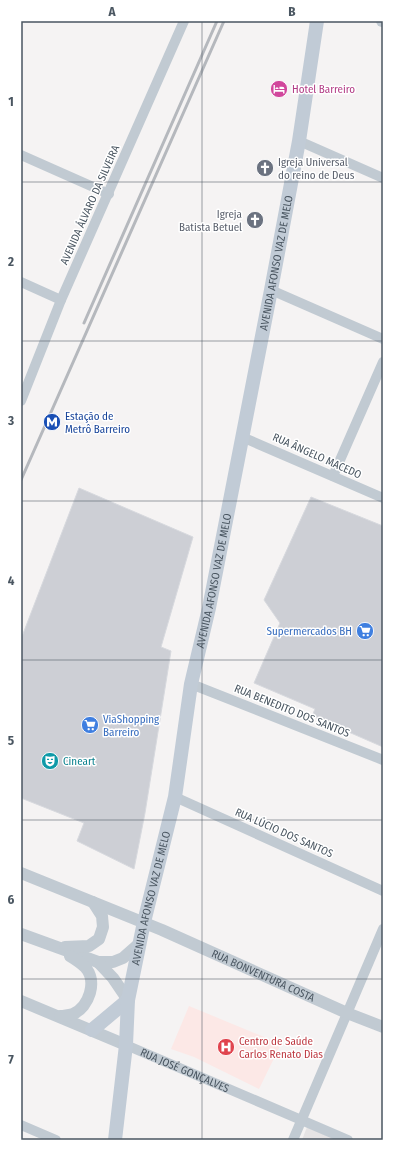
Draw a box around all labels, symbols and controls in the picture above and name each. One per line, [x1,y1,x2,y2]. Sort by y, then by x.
text: A [107,4,116,19]
text: B [288,4,296,19]
hotel icon: Hotel Barreiro [269,79,289,99]
place label: Hotel Barreiro [292,83,355,96]
text: 1 [8,94,14,109]
street label: AVENIDA ÁLVARO DA SILVEIRA [57,143,122,267]
place label: Igreja Universal do reino de Deus [278,156,355,182]
church icon: Igreja Universal do reino de Deus [255,158,275,178]
street label: AVENIDA AFONSO VAZ DE MELO [257,194,295,331]
place label: Igreja Batista Betuel [179,208,242,234]
church icon: Igreja Batista Betuel [245,210,265,230]
text: 2 [7,254,14,269]
place label: Estação de Metrô Barreiro [65,410,130,436]
metro station icon: Estação de Metrô Barreiro [42,412,62,432]
text: 3 [7,413,14,428]
street label: RUA ÂNGELO MACEDO [271,431,364,481]
street label: AVENIDA AFONSO VAZ DE MELO [193,512,234,649]
text: 4 [8,573,15,588]
supermarket icon: Supermercados BH [355,621,375,641]
place label: Supermercados BH [267,625,352,638]
street label: RUA BENEDITO DOS SANTOS [232,682,352,740]
place label: ViaShopping Barreiro [103,713,160,739]
supermarket icon: ViaShopping Barreiro [80,715,100,735]
text: 5 [8,733,14,748]
theatre icon: Cineart [40,751,60,771]
place label: Cineart [63,755,96,768]
street label: RUA LÚCIO DOS SANTOS [233,805,336,861]
street label: AVENIDA AFONSO VAZ DE MELO [129,830,173,966]
text: 6 [8,892,15,907]
street label: RUA BONVENTURA COSTA [210,947,317,1004]
place label: Centro de Saúde Carlos Renato Dias [239,1035,323,1061]
hospital icon: Centro de Saúde Carlos Renato Dias [216,1037,236,1057]
street label: RUA JOSÉ GONÇALVES [138,1045,232,1095]
text: 7 [8,1052,14,1067]

